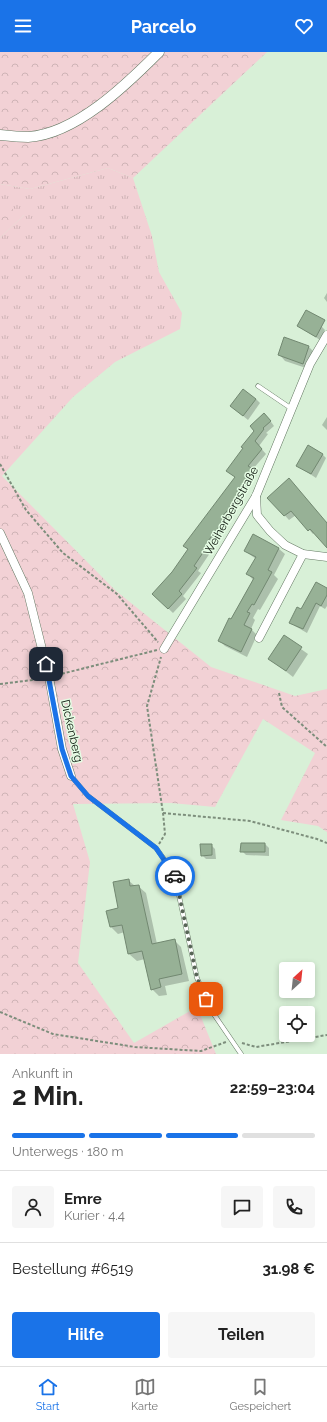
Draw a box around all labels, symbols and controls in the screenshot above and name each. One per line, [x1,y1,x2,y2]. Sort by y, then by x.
icon: menu [12,15,34,37]
icon: heart [293,15,315,37]
text: Parcelo [131,16,196,37]
street label: Weiherbergstraße [201,464,261,558]
pin [29,647,63,681]
icon: home [35,653,57,675]
street label: Dickenberg [58,698,86,764]
courier [155,856,195,896]
icon: car [164,865,186,887]
north arrow [279,962,315,998]
map controls [279,962,315,1042]
pin [189,982,223,1016]
icon: bag [195,988,217,1010]
button: locate [279,1006,315,1042]
text: Ankunft in [12,1066,73,1081]
text: 22:59–23:04 [230,1079,315,1097]
text: 2 Min. [12,1081,84,1111]
text: Unterwegs · 180 m [12,1144,124,1159]
button: person [12,1186,54,1228]
button: chat [221,1186,263,1228]
button: phone [273,1186,315,1228]
text: Emre [64,1190,102,1208]
text: Kurier · 4.4 [64,1208,125,1223]
text: Bestellung #6519 [12,1260,133,1278]
text: 31.98 € [262,1260,315,1278]
button: Hilfe [12,1312,160,1358]
button: Teilen [168,1312,315,1358]
tab: Start [36,1376,60,1413]
tab: Karte [131,1376,158,1413]
tab: Gespeichert [230,1376,291,1413]

